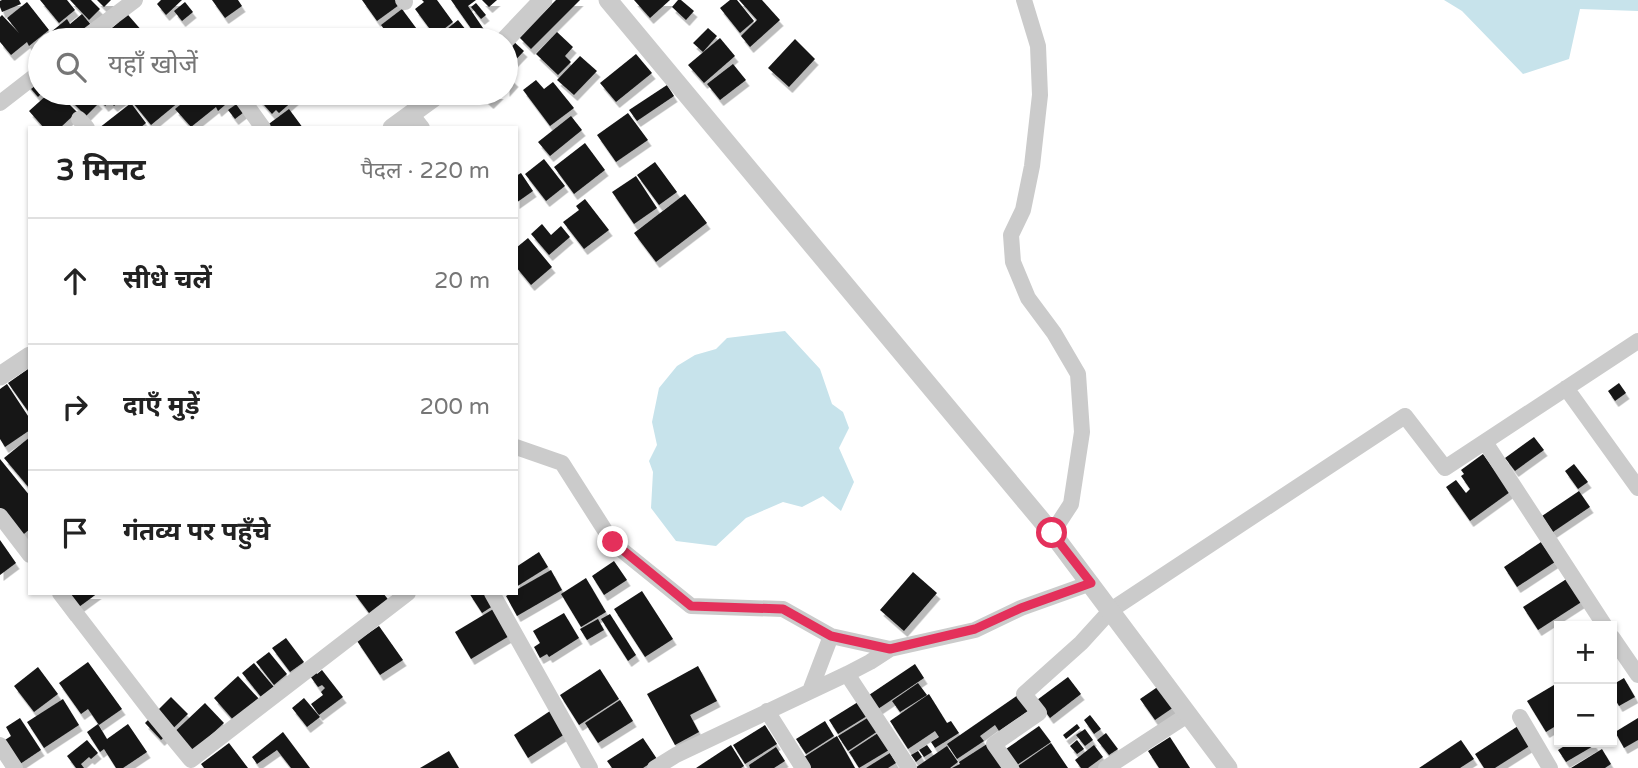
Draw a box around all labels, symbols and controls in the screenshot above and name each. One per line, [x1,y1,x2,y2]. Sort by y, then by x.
search box [28,28,518,105]
icon: search [52,48,90,86]
text: यहाँ खोजें [108,49,198,80]
text: 3 मिनट [56,152,146,189]
text: पैदल · 220 m [361,157,490,185]
icon: ahead [56,262,94,300]
text: सीधे चलें [123,264,212,295]
text: 20 m [434,267,490,295]
icon: right [56,388,94,426]
text: दाएँ मुड़ें [123,390,200,421]
text: 200 m [420,393,490,421]
icon: arrive [56,514,94,552]
text: गंतव्य पर पहुँचे [123,516,270,547]
route start [1036,517,1067,548]
route end [597,526,628,557]
map controls [1554,621,1617,747]
button: + [1554,621,1617,684]
button: − [1554,684,1617,747]

